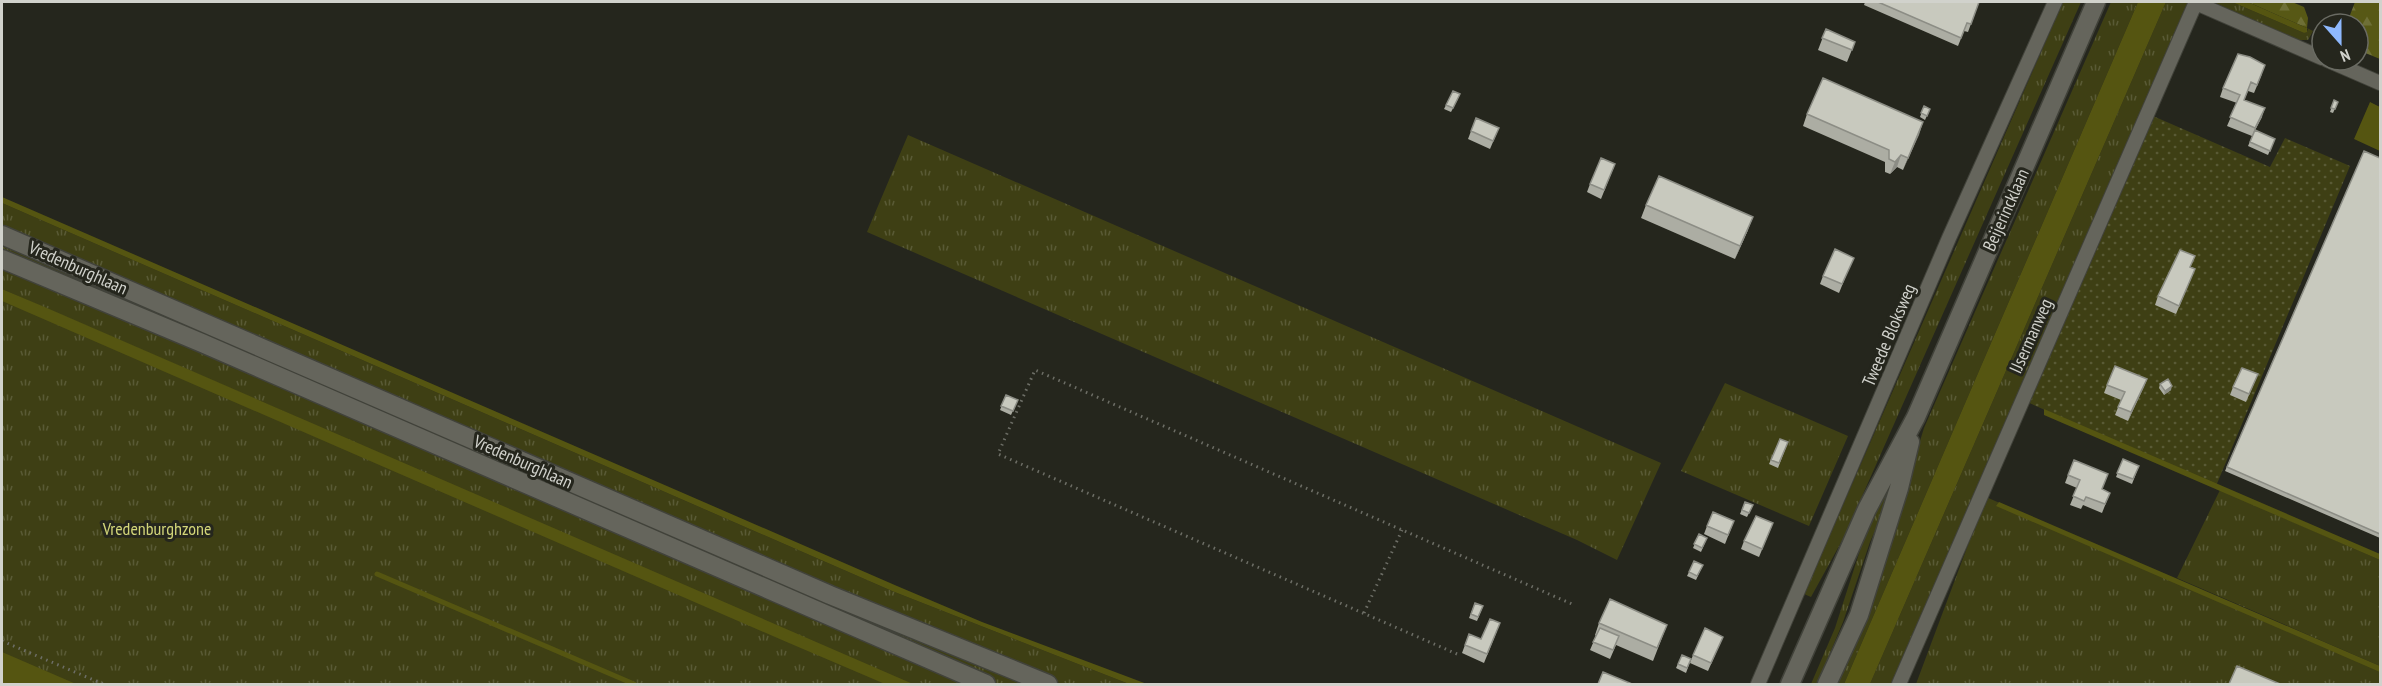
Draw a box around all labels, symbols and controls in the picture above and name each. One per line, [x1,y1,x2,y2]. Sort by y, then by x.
north arrow [2310,12,2370,72]
text: N [2338,45,2353,67]
street label: Beijerincklaan [1977,165,2034,255]
street label: Vredenburghlaan [24,235,131,300]
street label: Tweede Bloksweg [1857,280,1921,390]
street label: IJsermanweg [2004,295,2057,377]
street label: Vredenburghlaan [469,429,576,494]
park label: Vredenburghzone [102,517,211,540]

